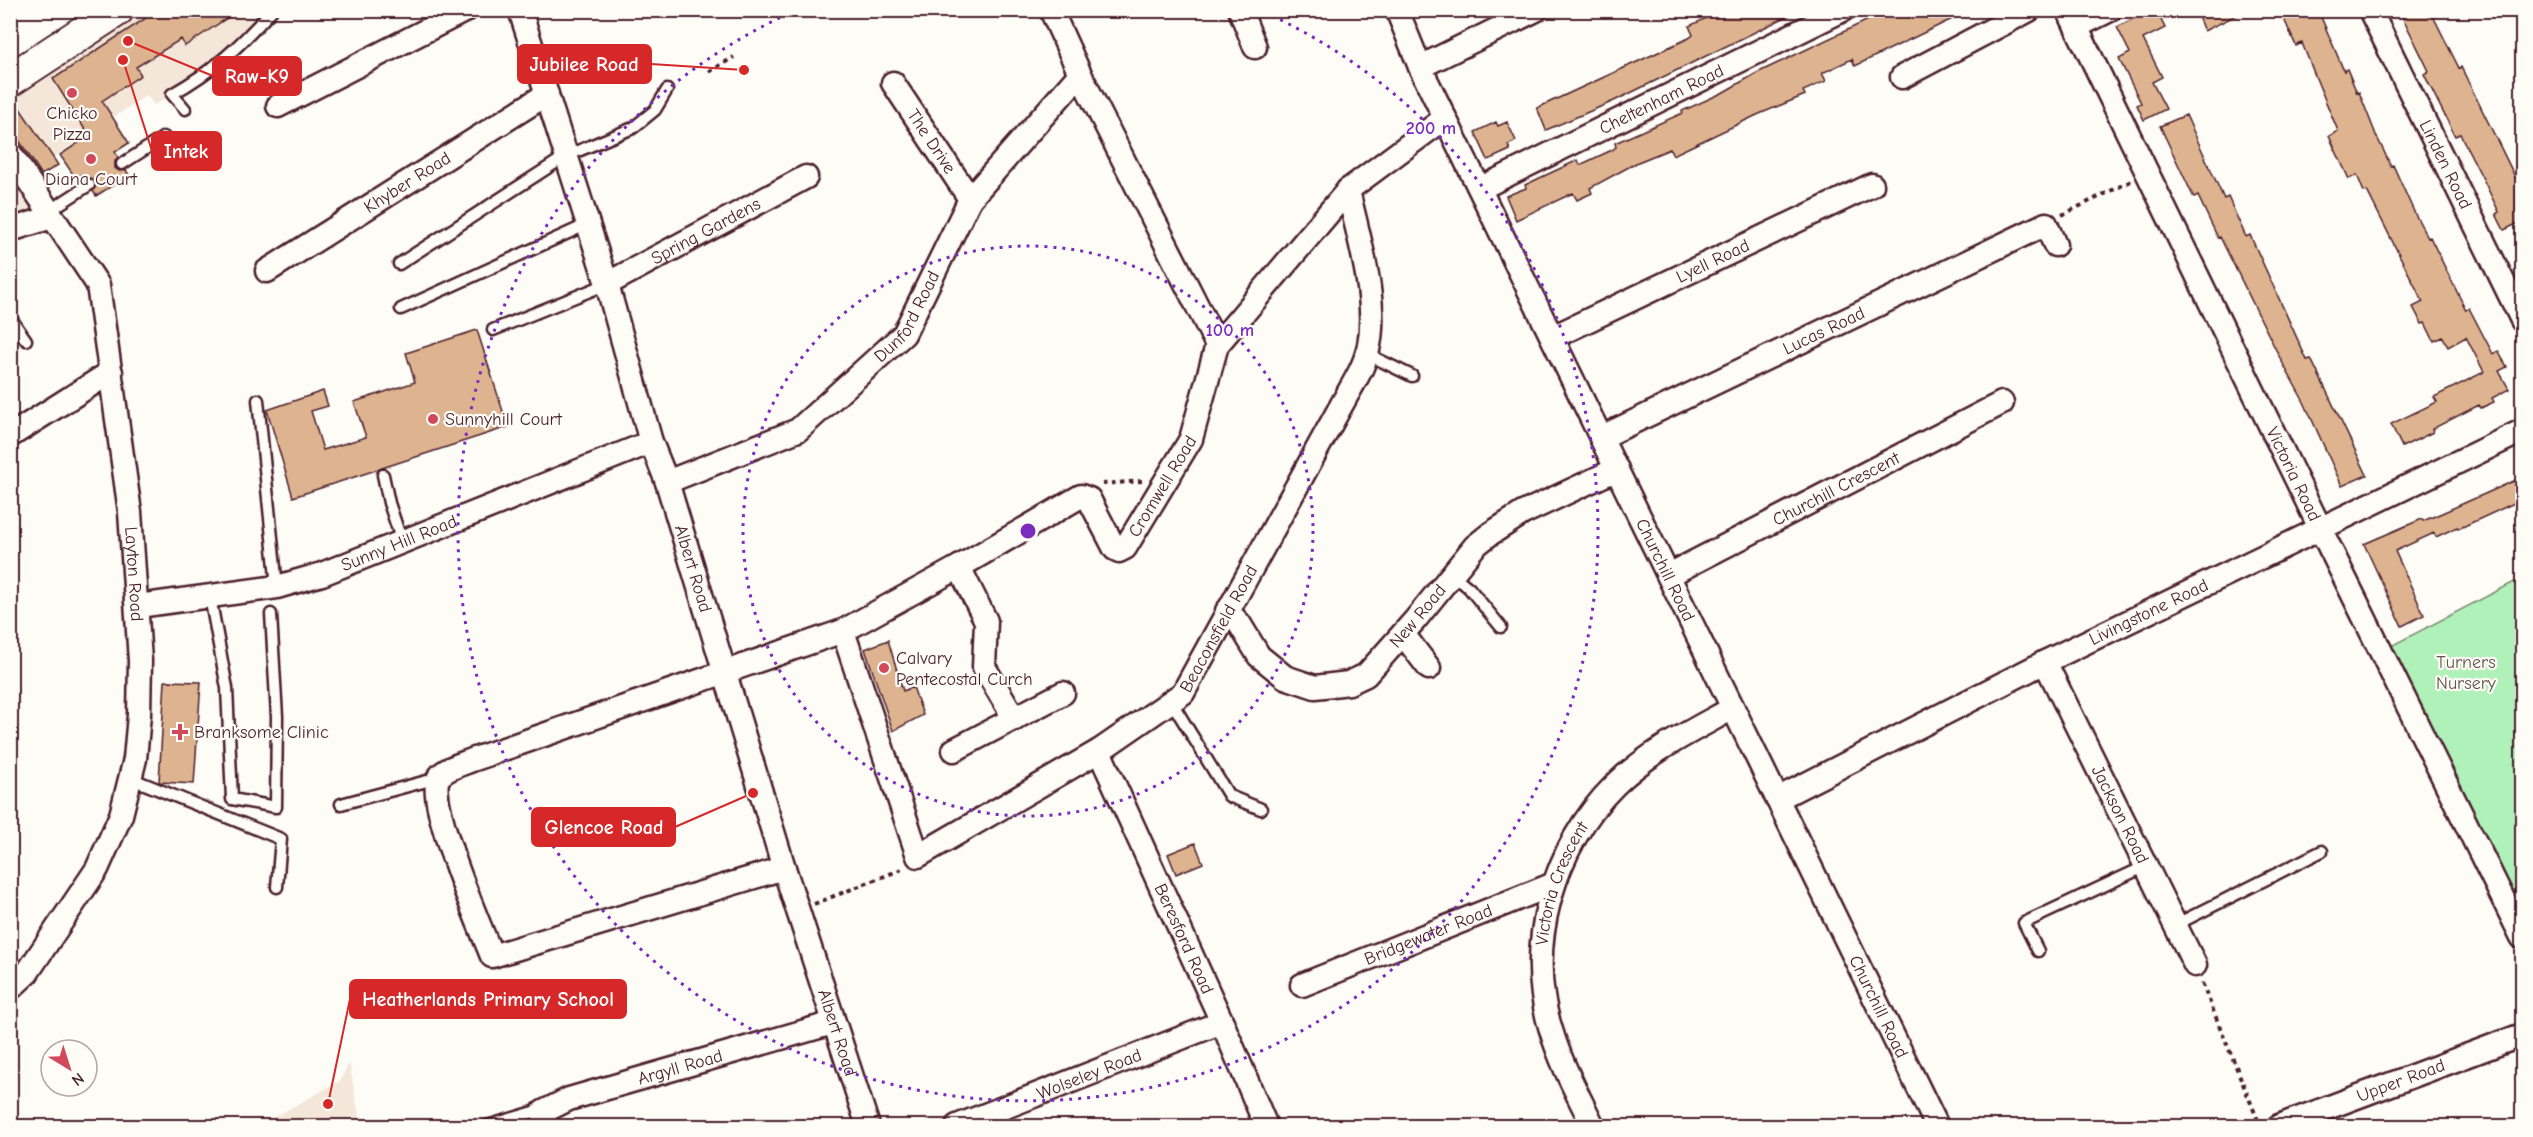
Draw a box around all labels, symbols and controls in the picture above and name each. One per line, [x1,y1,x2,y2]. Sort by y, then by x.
callout: Jubilee Road [518,45,651,83]
text: Jubilee Road [529,53,639,76]
callout: Raw-K9 [213,57,301,95]
street label: Cheltenham Road [1596,60,1727,139]
text: Raw-K9 [225,65,289,88]
marker: Chicko Pizza [65,86,79,100]
place label: Chicko Pizza [46,103,98,145]
street label: The Drive [903,105,961,177]
street label: Linden Road [2415,116,2476,212]
text: 200 m [1406,118,1456,139]
callout: Intek [152,132,221,170]
text: Intek [164,140,209,163]
street label: Khyber Road [360,147,455,218]
marker: Diana Court [84,152,98,166]
place label: Diana Court [45,169,138,190]
street label: Spring Gardens [647,193,764,269]
street label: Lyell Road [1673,234,1753,287]
street label: Dunford Road [870,267,944,367]
street label: Lucas Road [1779,302,1868,359]
text: 100 m [1206,320,1254,341]
place label: Sunnyhill Court [445,409,563,430]
marker: Sunnyhill Court [426,412,440,426]
street label: Victoria Road [2262,424,2325,524]
street label: Cromwell Road [1124,432,1201,541]
street label: Churchill Crescent [1769,447,1904,530]
street label: Sunny Hill Road [338,510,460,576]
street label: Churchill Road [1632,515,1699,625]
centre of rings [1018,521,1038,541]
street label: Albert Road [670,522,716,615]
street label: Layton Road [120,526,148,622]
street label: Beaconsfield Road [1175,561,1262,696]
street label: Livingstone Road [2086,574,2212,650]
street label: New Road [1385,580,1450,652]
place label: Calvary Pentecostal Curch [896,648,1033,690]
park label: Turners Nursery [2436,652,2497,694]
marker: Calvary Pentecostal Curch [877,661,891,675]
place label: Branksome Clinic [194,722,329,743]
marker: Branksome Clinic [171,723,189,741]
street label: Jackson Road [2087,762,2154,867]
callout: Glencoe Road [532,808,675,846]
text: Glencoe Road [545,816,663,839]
street label: Victoria Crescent [1531,817,1593,946]
street label: Beresford Road [1150,880,1218,997]
street label: Bridgewater Road [1361,899,1495,969]
street label: Churchill Road [1845,952,1913,1061]
callout: Heatherlands Primary School [350,980,626,1018]
street label: Albert Road [814,986,862,1079]
text: Heatherlands Primary School [362,988,614,1011]
north arrow [39,1038,99,1098]
street label: Wolseley Road [1034,1044,1145,1104]
street label: Argyll Road [635,1045,725,1089]
street label: Upper Road [2354,1054,2448,1106]
text: N [68,1069,87,1089]

